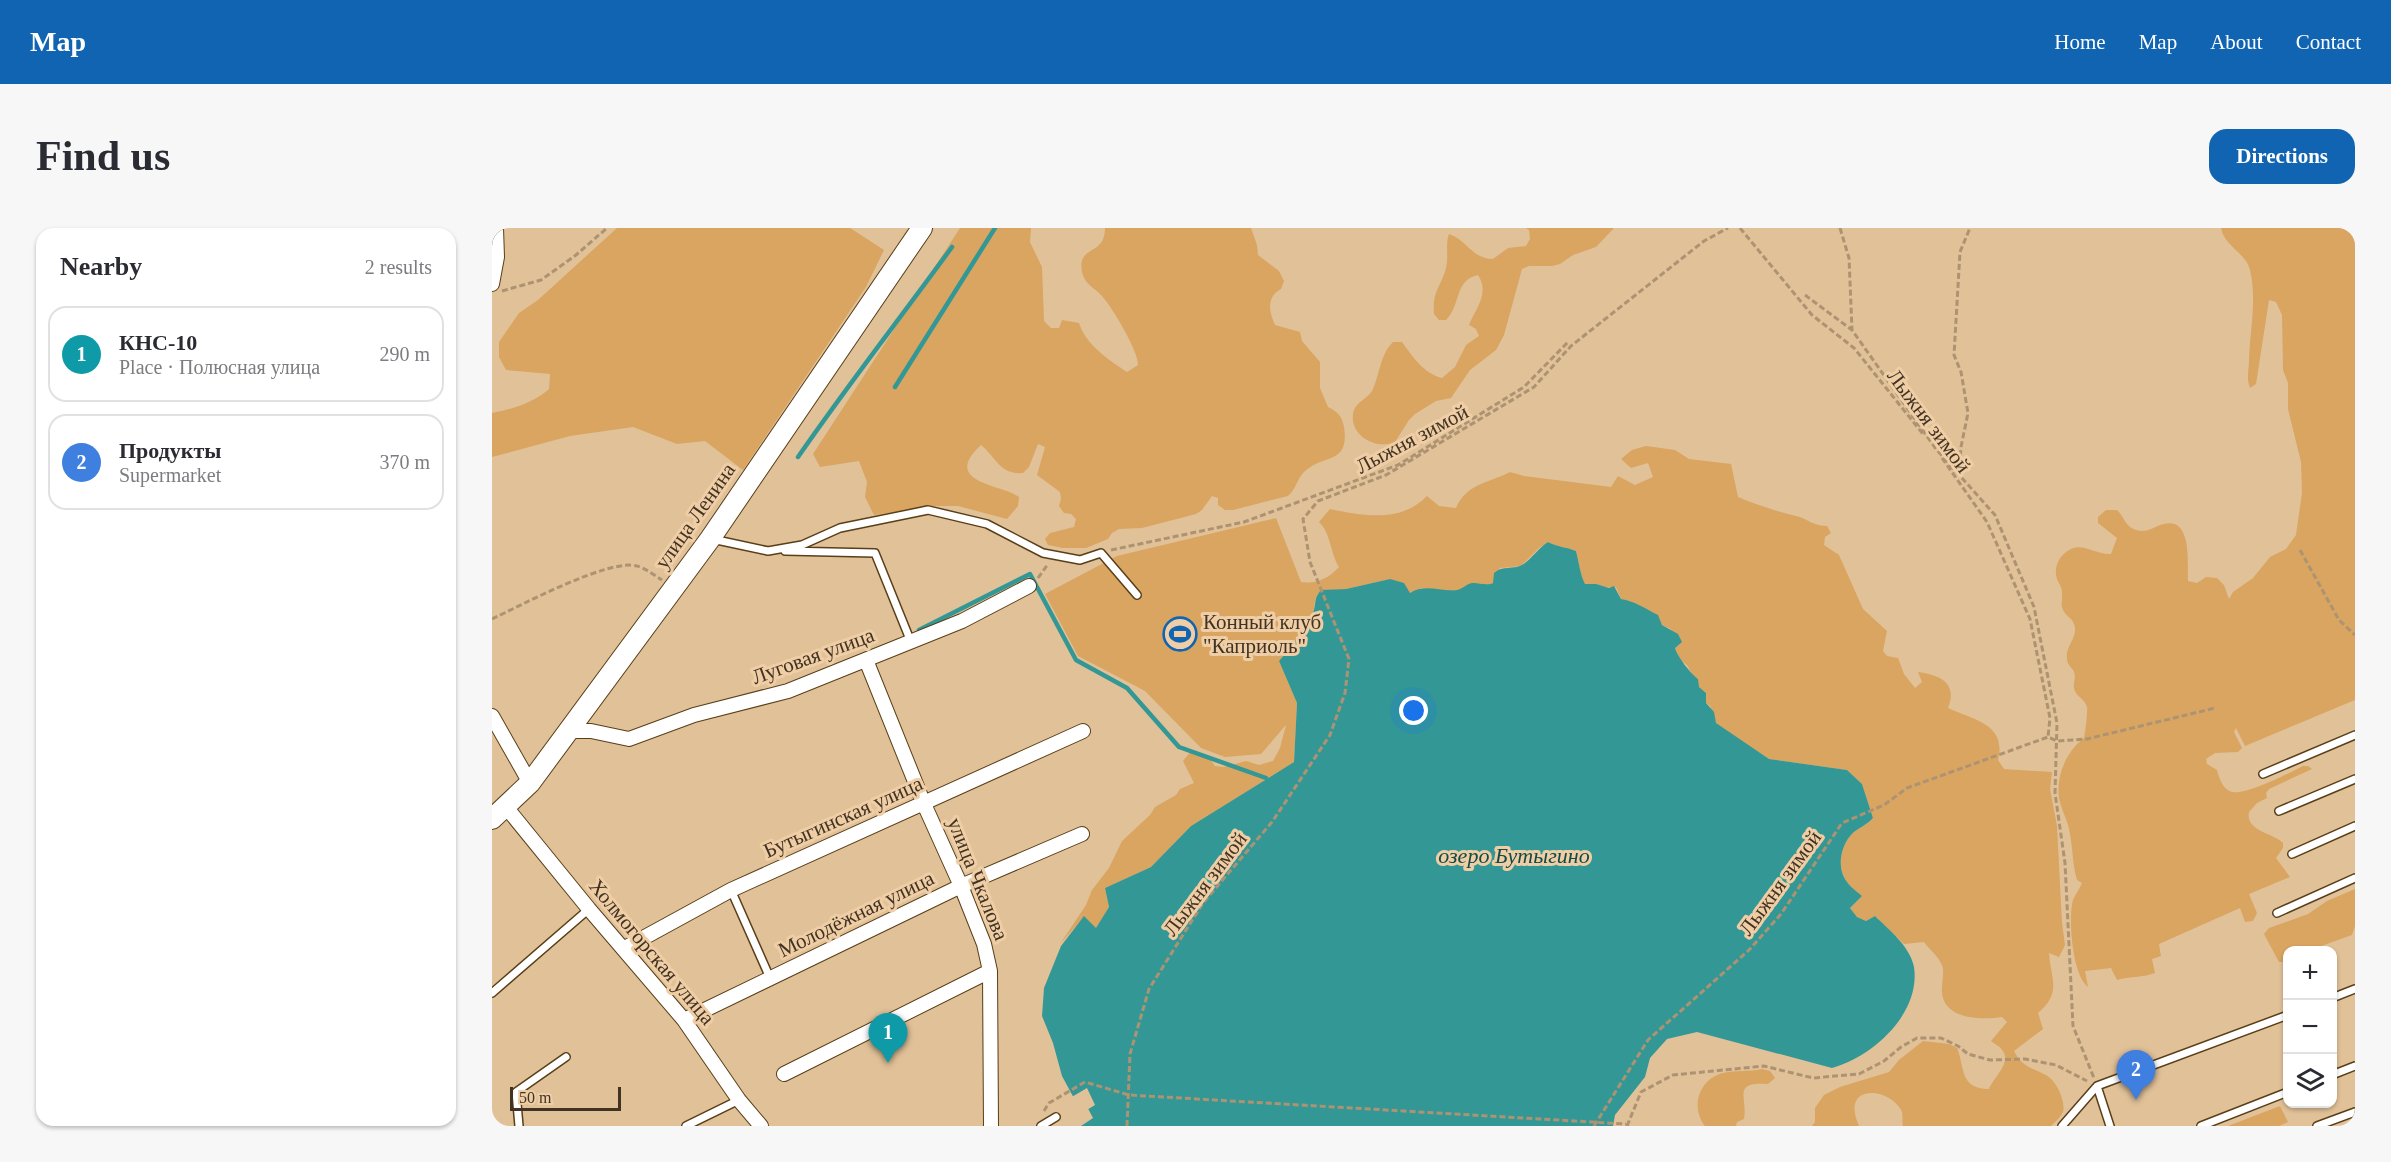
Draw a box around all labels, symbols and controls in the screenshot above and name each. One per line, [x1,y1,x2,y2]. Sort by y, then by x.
text: Map [30,26,86,57]
text: Home [2054,30,2106,54]
text: Map [2139,30,2177,54]
text: About [2210,30,2263,54]
text: Contact [2296,30,2361,54]
button: Directions [2209,129,2355,184]
text: Find us [36,133,170,179]
text: Nearby [60,252,142,281]
text: 2 results [365,256,432,278]
text: КНС-10 [119,330,197,355]
text: 1 [77,343,87,365]
text: 290 m [379,343,430,365]
text: Place · Полюсная улица [119,356,320,378]
street label: Лыжня зимой [1882,364,1976,478]
street label: Лыжня зимой [1352,399,1472,479]
text: Продукты [119,438,222,463]
text: 2 [77,451,87,473]
text: 370 m [379,451,430,473]
street label: улица Ленина [650,458,741,573]
text: Supermarket [119,464,221,486]
place label: Конный клуб "Каприоль" [1203,610,1321,658]
sports icon: Конный клуб "Каприоль" [1162,616,1198,652]
street label: Луговая улица [748,623,878,689]
your location [1399,696,1428,725]
street label: Бутыгинская улица [760,771,927,863]
street label: улица Чкалова [943,814,1014,944]
street label: Лыжня зимой [1734,826,1826,940]
street label: Лыжня зимой [1158,827,1252,941]
water label: озеро Бутыгино [1438,843,1590,868]
street label: Молодёжная улица [774,866,939,962]
street label: Холмогорская улица [584,874,720,1030]
map controls [2283,946,2337,1108]
button: + [2283,946,2337,1000]
button: − [2283,1000,2337,1054]
pin: 1 [868,1014,908,1063]
pin: 2 [2116,1050,2156,1100]
button: layers [2283,1054,2337,1108]
scale bar [510,1084,621,1112]
text: 50 m [519,1089,551,1106]

